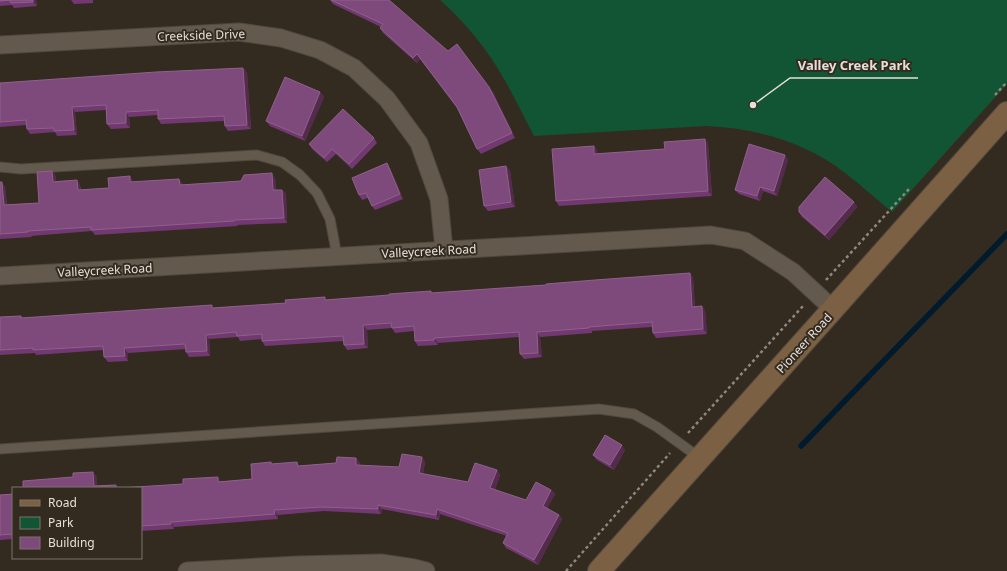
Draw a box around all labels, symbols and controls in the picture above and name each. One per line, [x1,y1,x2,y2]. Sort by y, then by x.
street label: Creekside Drive [157,25,246,45]
callout: Valley Creek Park [790,53,918,78]
text: Valley Creek Park [798,56,911,74]
street label: Valleycreek Road [381,240,477,262]
street label: Valleycreek Road [57,259,153,281]
street label: Pioneer Road [772,309,836,377]
legend [12,487,142,559]
text: Road [48,494,77,511]
text: Park [48,514,74,531]
text: Building [48,534,95,551]

